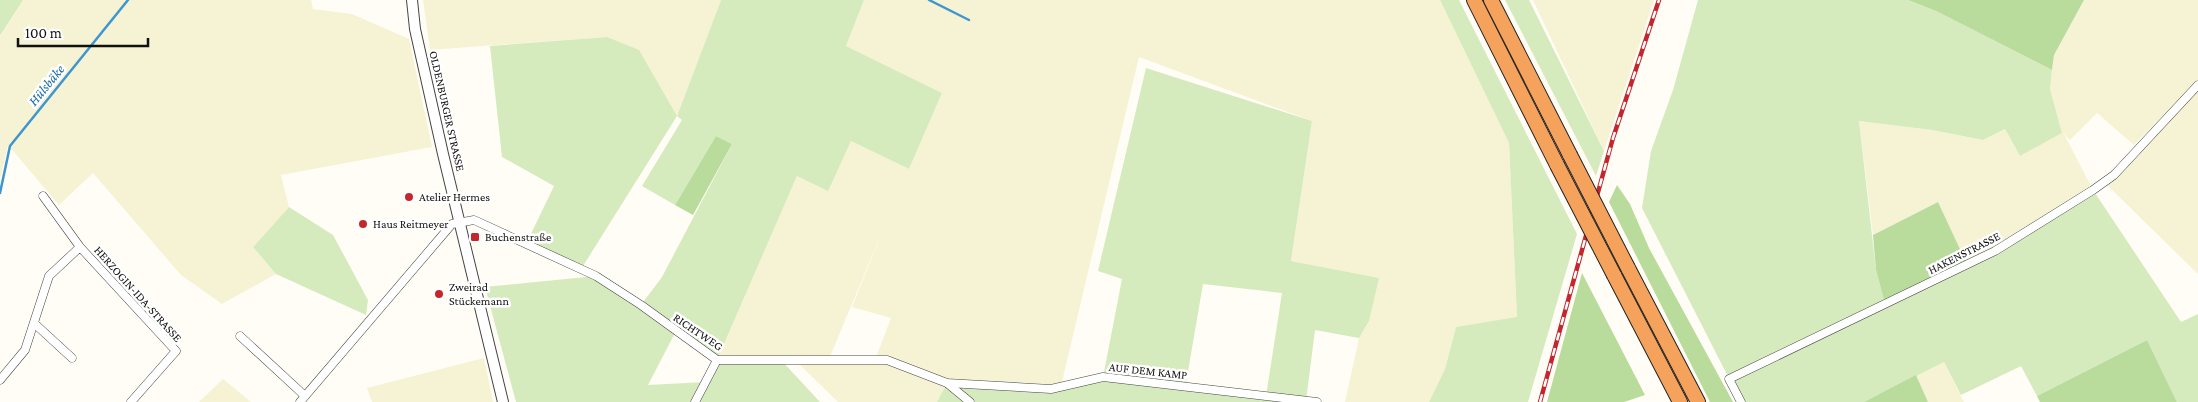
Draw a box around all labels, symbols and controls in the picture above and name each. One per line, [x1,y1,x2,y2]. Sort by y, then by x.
scale bar [18,15,148,47]
text: 100 m [25,25,62,41]
street label: OLDENBURGER STRASSE [426,49,468,173]
water label: Hülsbäke [25,61,68,109]
place label: Atelier Hermes [419,190,490,204]
marker: Atelier Hermes [403,191,415,203]
place label: Haus Reitmeyer [373,217,449,231]
marker: Haus Reitmeyer [357,218,369,230]
street label: HAKENSTRASSE [1926,229,2003,277]
place label: Buchenstraße [485,230,551,244]
marker: Buchenstraße [469,231,481,243]
street label: HERZOGIN-IDA-STRASSE [91,243,185,345]
place label: Zweirad Stückemann [449,280,509,308]
marker: Zweirad Stückemann [433,288,445,300]
street label: RICHTWEG [671,310,726,354]
street label: AUF DEM KAMP [1108,360,1188,382]

